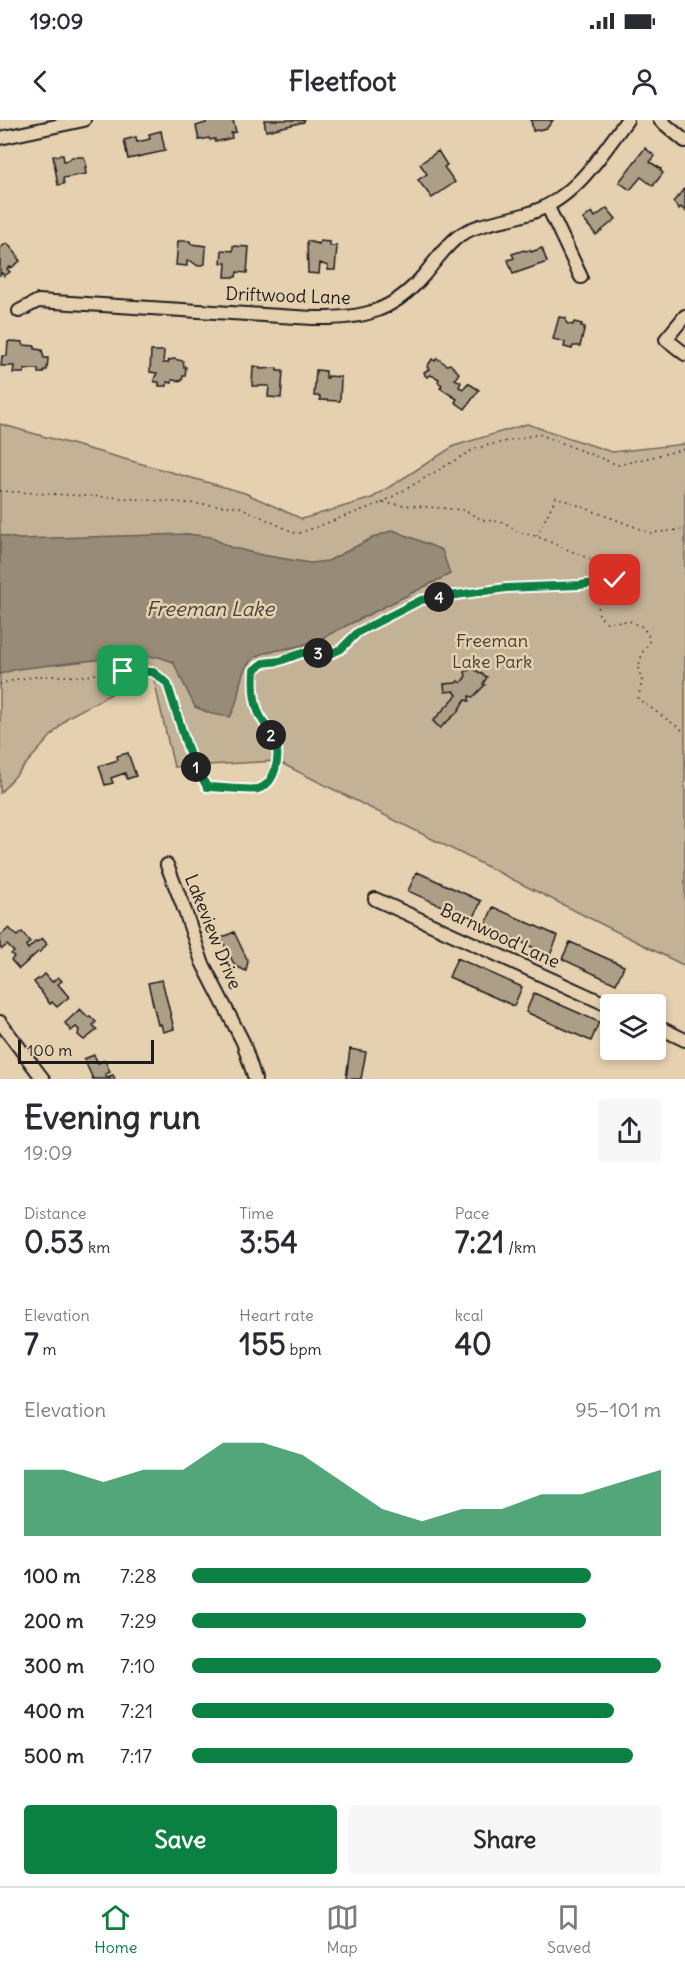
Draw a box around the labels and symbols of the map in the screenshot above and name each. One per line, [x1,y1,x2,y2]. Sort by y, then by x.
street label: Driftwood Lane [225,282,351,309]
pin [589,554,640,605]
pin: 4 [424,582,454,612]
water label: Freeman Lake [146,596,275,621]
park label: Freeman Lake Park [452,629,532,673]
pin: 3 [303,638,333,668]
pin [97,645,148,696]
pin: 2 [256,720,286,750]
pin: 1 [181,752,211,782]
street label: Lakeview Drive [180,871,247,993]
street label: Barnwood Lane [437,898,564,973]
scale bar [18,1037,154,1064]

